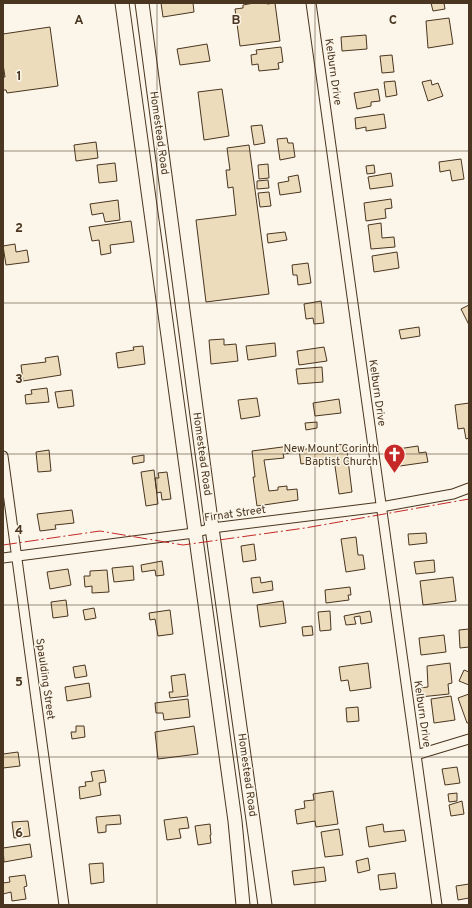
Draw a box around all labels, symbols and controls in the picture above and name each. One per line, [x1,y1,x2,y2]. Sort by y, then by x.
text: A [74,13,84,29]
text: B [232,13,241,29]
text: C [389,13,397,29]
street label: Kelburn Drive [321,38,345,106]
text: 1 [16,69,22,85]
street label: Homestead Road [146,90,172,176]
text: 2 [15,221,23,237]
street label: Kelburn Drive [365,359,389,427]
text: 3 [15,372,23,388]
street label: Homestead Road [189,411,215,497]
place label: New Mount Corinth Baptist Church [283,442,378,469]
church icon: New Mount Corinth Baptist Church [381,442,407,475]
street label: Firnat Street [203,503,267,525]
text: 4 [15,523,23,539]
street label: Spaulding Street [32,637,58,721]
text: 5 [15,675,23,691]
street label: Kelburn Drive [410,680,434,748]
street label: Homestead Road [234,732,260,818]
text: 6 [15,826,23,842]

